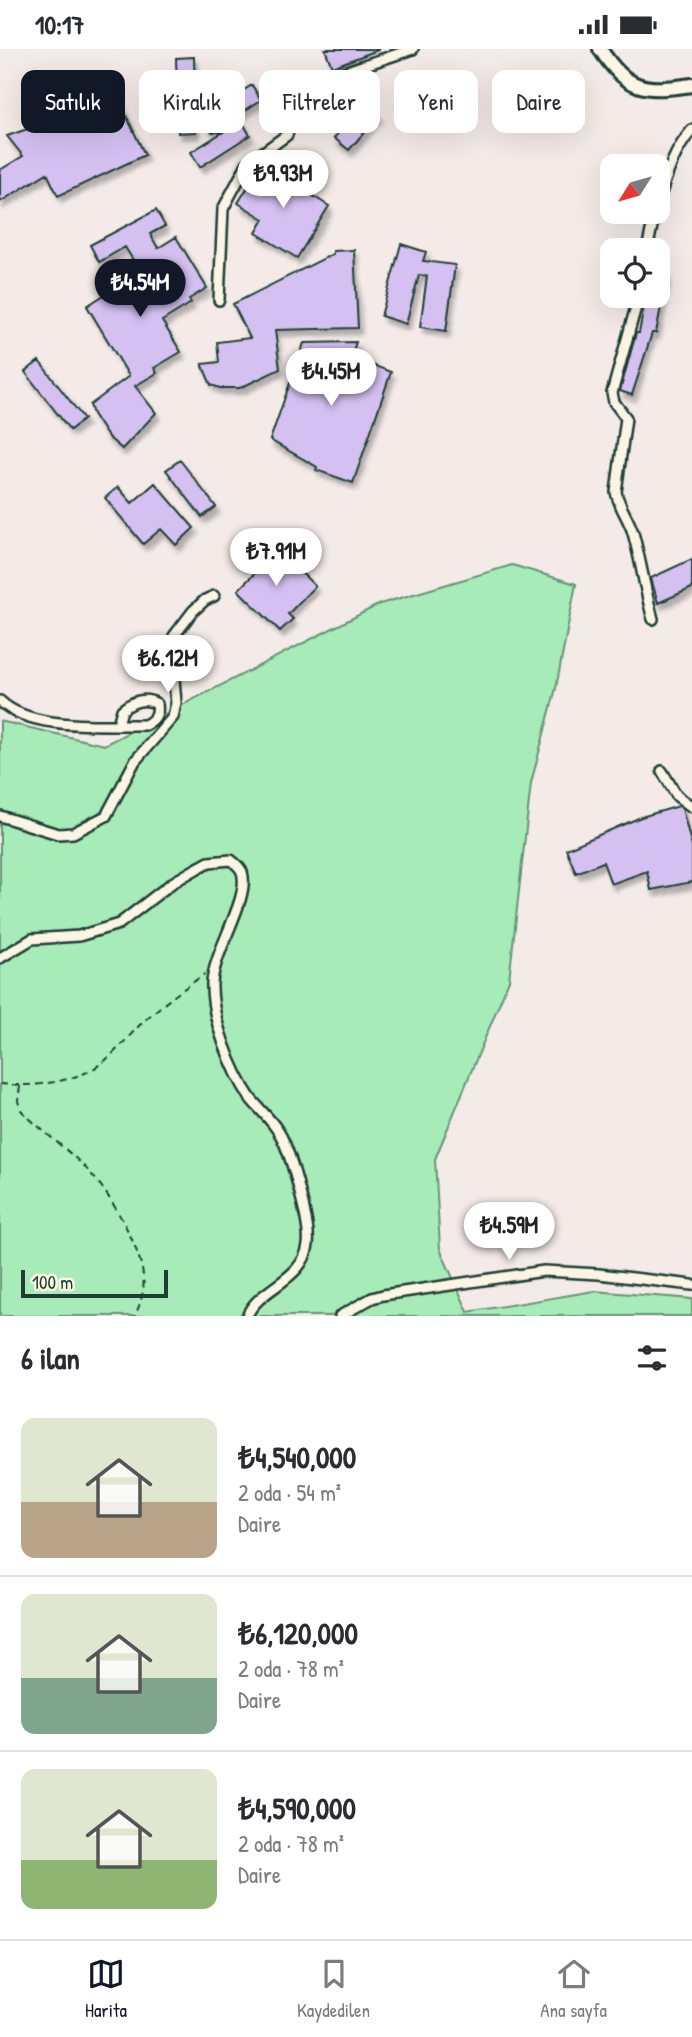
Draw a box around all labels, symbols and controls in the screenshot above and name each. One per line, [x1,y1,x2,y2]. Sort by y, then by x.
text: 10:17 [35,7,84,42]
chip: Satılık [21,70,125,133]
chip: Kiralık [139,70,245,133]
chip: Filtreler [259,70,380,133]
chip: Yeni [394,70,478,133]
chip: Daire [492,70,585,133]
pin: ₺9.93M [226,151,340,210]
north arrow [600,154,670,224]
map controls [600,154,670,308]
text: ₺9.93M [254,157,312,188]
button: locate [600,238,670,308]
pin: ₺4.54M [83,259,197,319]
text: ₺4.54M [111,266,169,297]
pin: ₺4.45M [274,349,388,408]
text: ₺4.45M [302,355,360,386]
pin: ₺7.91M [219,529,333,588]
text: ₺7.91M [246,535,306,566]
pin: ₺6.12M [111,635,225,695]
text: ₺6.12M [138,642,198,673]
pin: ₺4.59M [452,1203,566,1262]
text: ₺4.59M [480,1209,538,1240]
scale bar [21,1267,168,1299]
text: 100 m [32,1269,73,1295]
text: 6 ilan [21,1338,80,1378]
icon: filters [633,1339,671,1377]
text: ₺4,540,000 [238,1437,356,1477]
icon: home [77,1446,161,1530]
text: 2 oda · 54 m² [238,1477,341,1508]
text: Daire [238,1508,281,1539]
text: ₺6,120,000 [238,1613,358,1653]
icon: home [77,1622,161,1706]
text: 2 oda · 78 m² [238,1653,344,1684]
text: Daire [238,1684,281,1715]
text: ₺4,590,000 [238,1788,356,1828]
icon: home [77,1797,161,1881]
text: 2 oda · 78 m² [238,1828,344,1859]
text: Daire [238,1859,281,1890]
tab: Harita [85,1955,127,2023]
tab: Kaydedilen [297,1955,370,2023]
tab: Ana sayfa [540,1955,607,2023]

